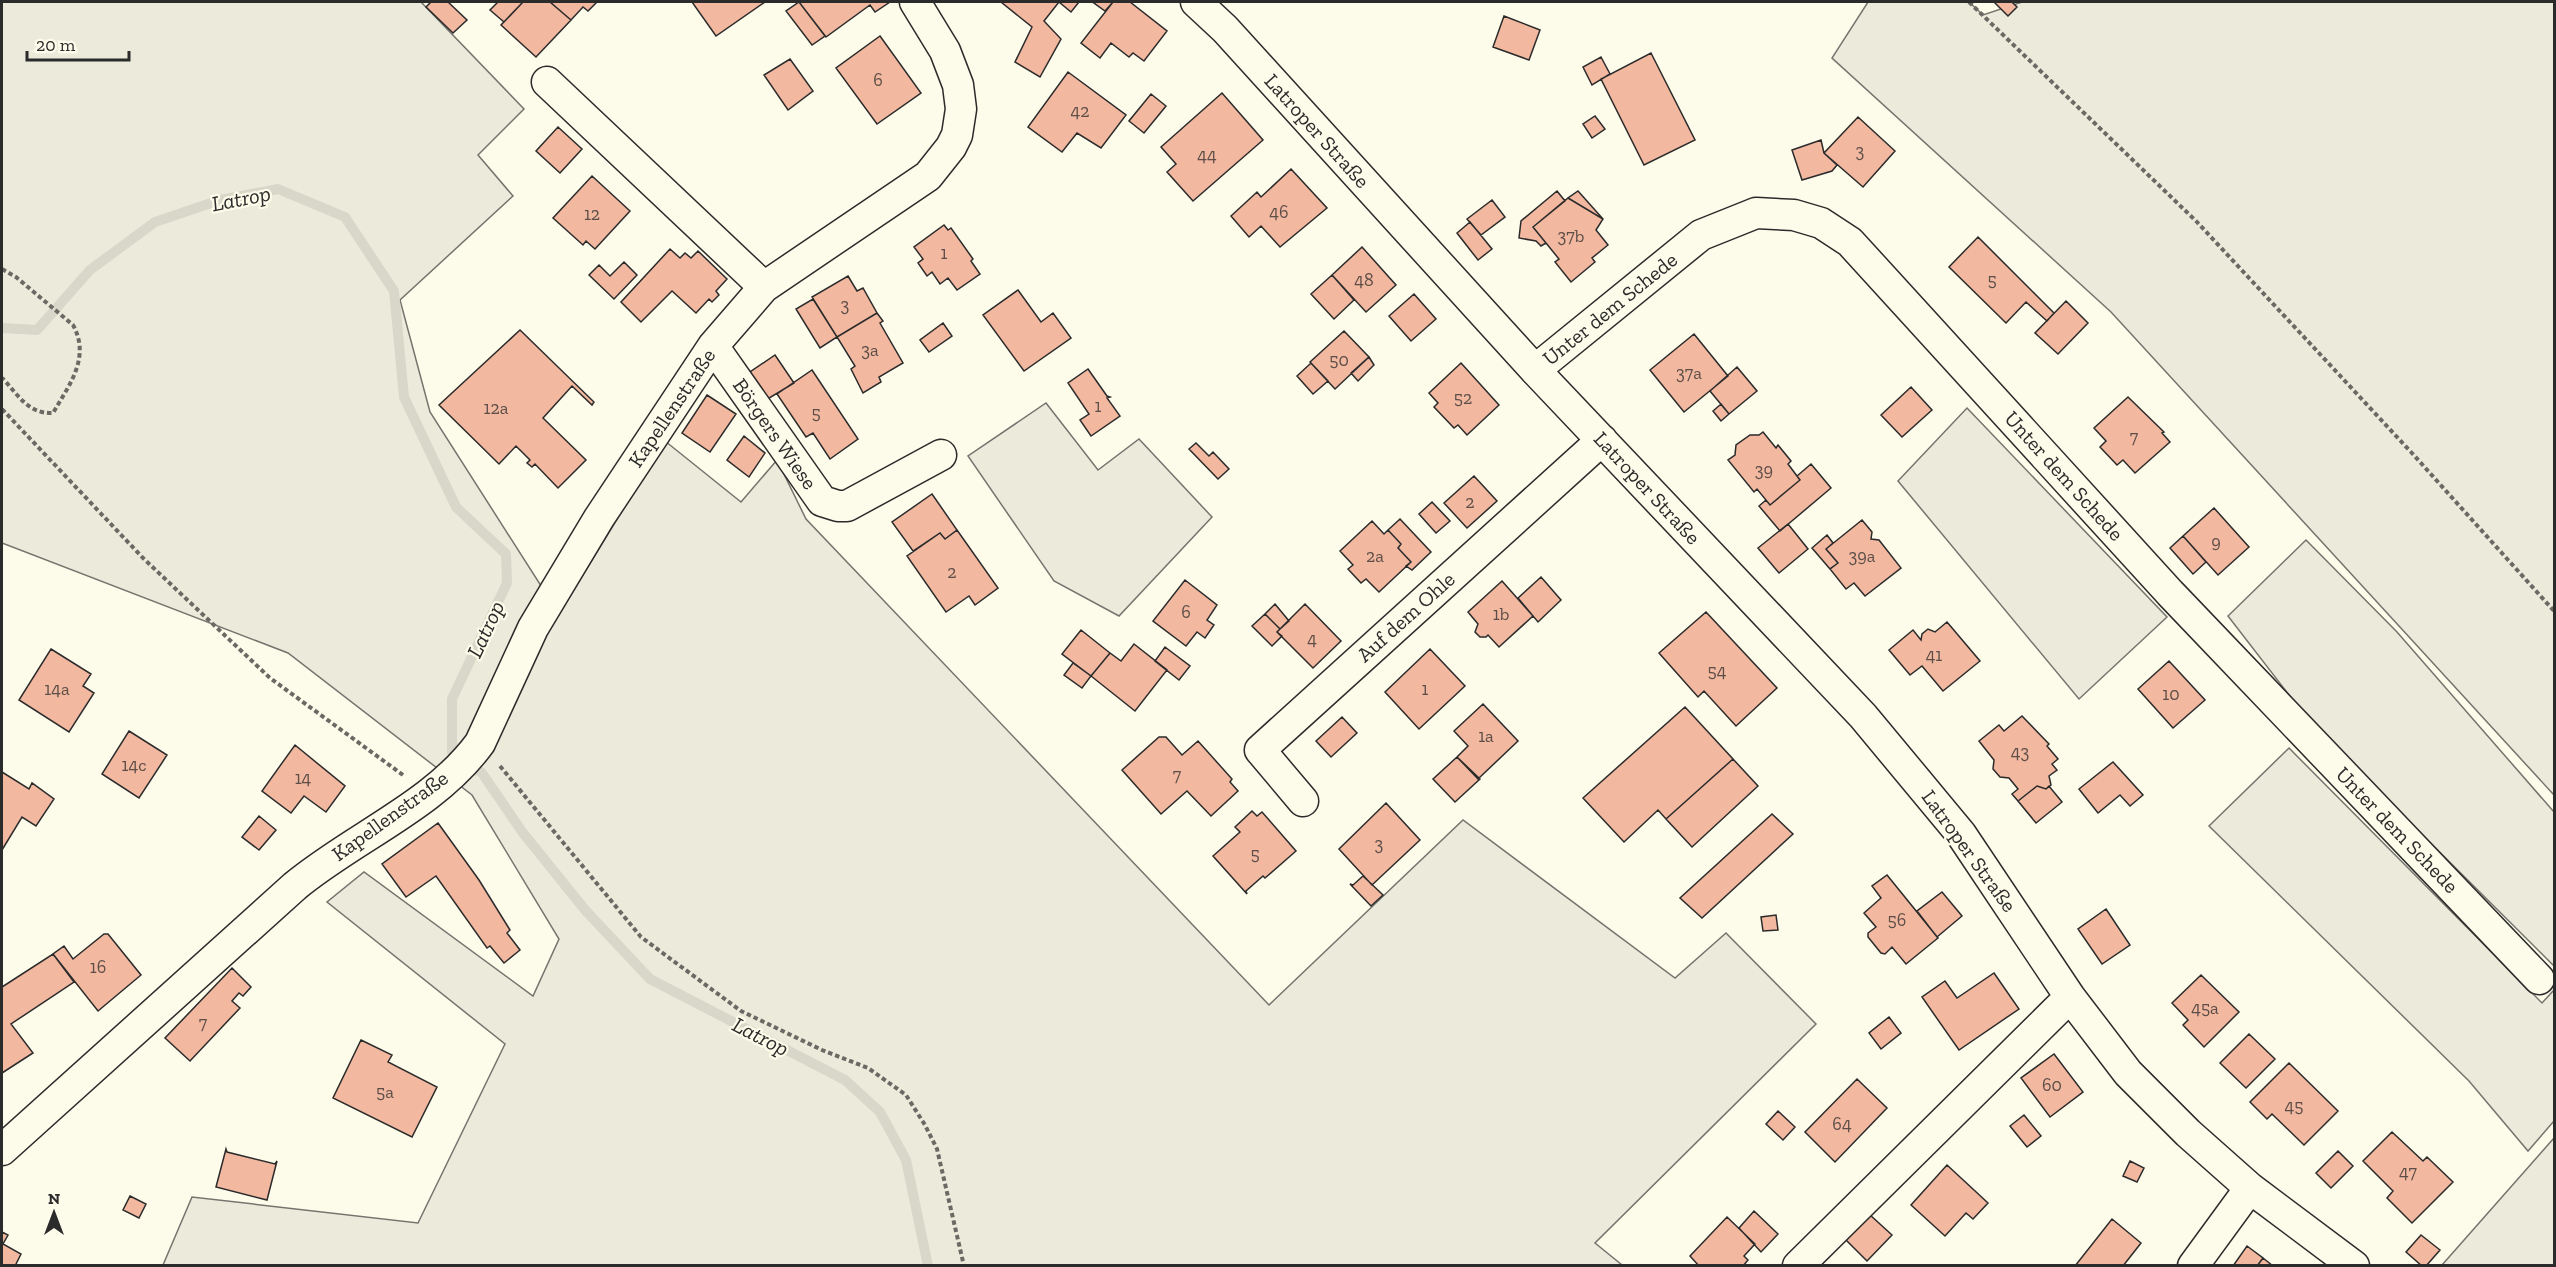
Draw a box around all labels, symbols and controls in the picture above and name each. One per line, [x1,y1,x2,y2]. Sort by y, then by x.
scale bar [27,24,129,62]
text: 20 m [36,34,76,56]
street label: Latroper Straße [1260,68,1375,193]
house number: 6 [873,69,883,91]
house number: 42 [1071,100,1089,122]
house number: 3 [1856,140,1865,162]
house number: 44 [1197,144,1217,166]
water label: Latrop [209,180,273,217]
house number: 46 [1269,201,1289,223]
house number: 12 [584,203,600,225]
house number: 37b [1558,225,1584,247]
house number: 1 [941,242,948,264]
street label: Unter dem Schede [1537,247,1682,370]
house number: 48 [1354,269,1374,291]
house number: 5 [1987,269,1997,291]
house number: 3 [841,294,850,316]
house number: 3a [861,339,879,361]
street label: Kapellenstraße [623,344,721,472]
house number: 50 [1329,349,1349,371]
house number: 37a [1676,362,1702,384]
street label: Börgers Wiese [728,373,823,494]
house number: 52 [1454,387,1472,409]
house number: 1 [1095,395,1102,417]
house number: 12a [484,397,509,419]
house number: 5 [811,402,821,424]
street label: Unter dem Schede [2000,406,2129,546]
street label: Latroper Straße [1589,426,1706,549]
house number: 7 [2130,426,2139,448]
house number: 39 [1755,459,1773,481]
house number: 2 [1465,491,1475,513]
house number: 9 [2211,531,2221,553]
house number: 2a [1366,545,1384,567]
house number: 39a [1848,545,1876,567]
house number: 2 [947,561,957,583]
street label: Auf dem Ohle [1352,566,1460,667]
water label: Latrop [461,596,510,662]
house number: 6 [1181,601,1191,623]
house number: 1b [1493,603,1509,625]
house number: 4 [1307,628,1317,650]
house number: 41 [1926,644,1942,666]
house number: 54 [1708,660,1727,682]
house number: 14a [44,678,70,700]
house number: 1 [1422,678,1429,700]
house number: 10 [2162,683,2180,705]
house number: 1a [1478,725,1494,747]
house number: 43 [2011,741,2029,763]
house number: 14c [122,754,146,776]
street label: Unter dem Schede [2331,761,2464,898]
house number: 7 [1173,764,1182,786]
street label: Kapellenstraße [327,765,453,866]
house number: 14 [295,767,312,789]
street label: Latroper Straße [1917,785,2022,917]
house number: 3 [1375,833,1384,855]
house number: 5 [1250,843,1260,865]
house number: 56 [1888,909,1906,931]
house number: 16 [90,956,106,978]
house number: 45a [2191,997,2219,1019]
water label: Latrop [728,1011,794,1062]
house number: 7 [199,1012,208,1034]
house number: 60 [2042,1074,2062,1096]
house number: 5a [376,1081,394,1103]
house number: 45 [2285,1095,2303,1117]
house number: 64 [1832,1113,1852,1135]
house number: 47 [2399,1161,2417,1183]
north arrow [24,1183,84,1243]
text: N [48,1189,60,1208]

